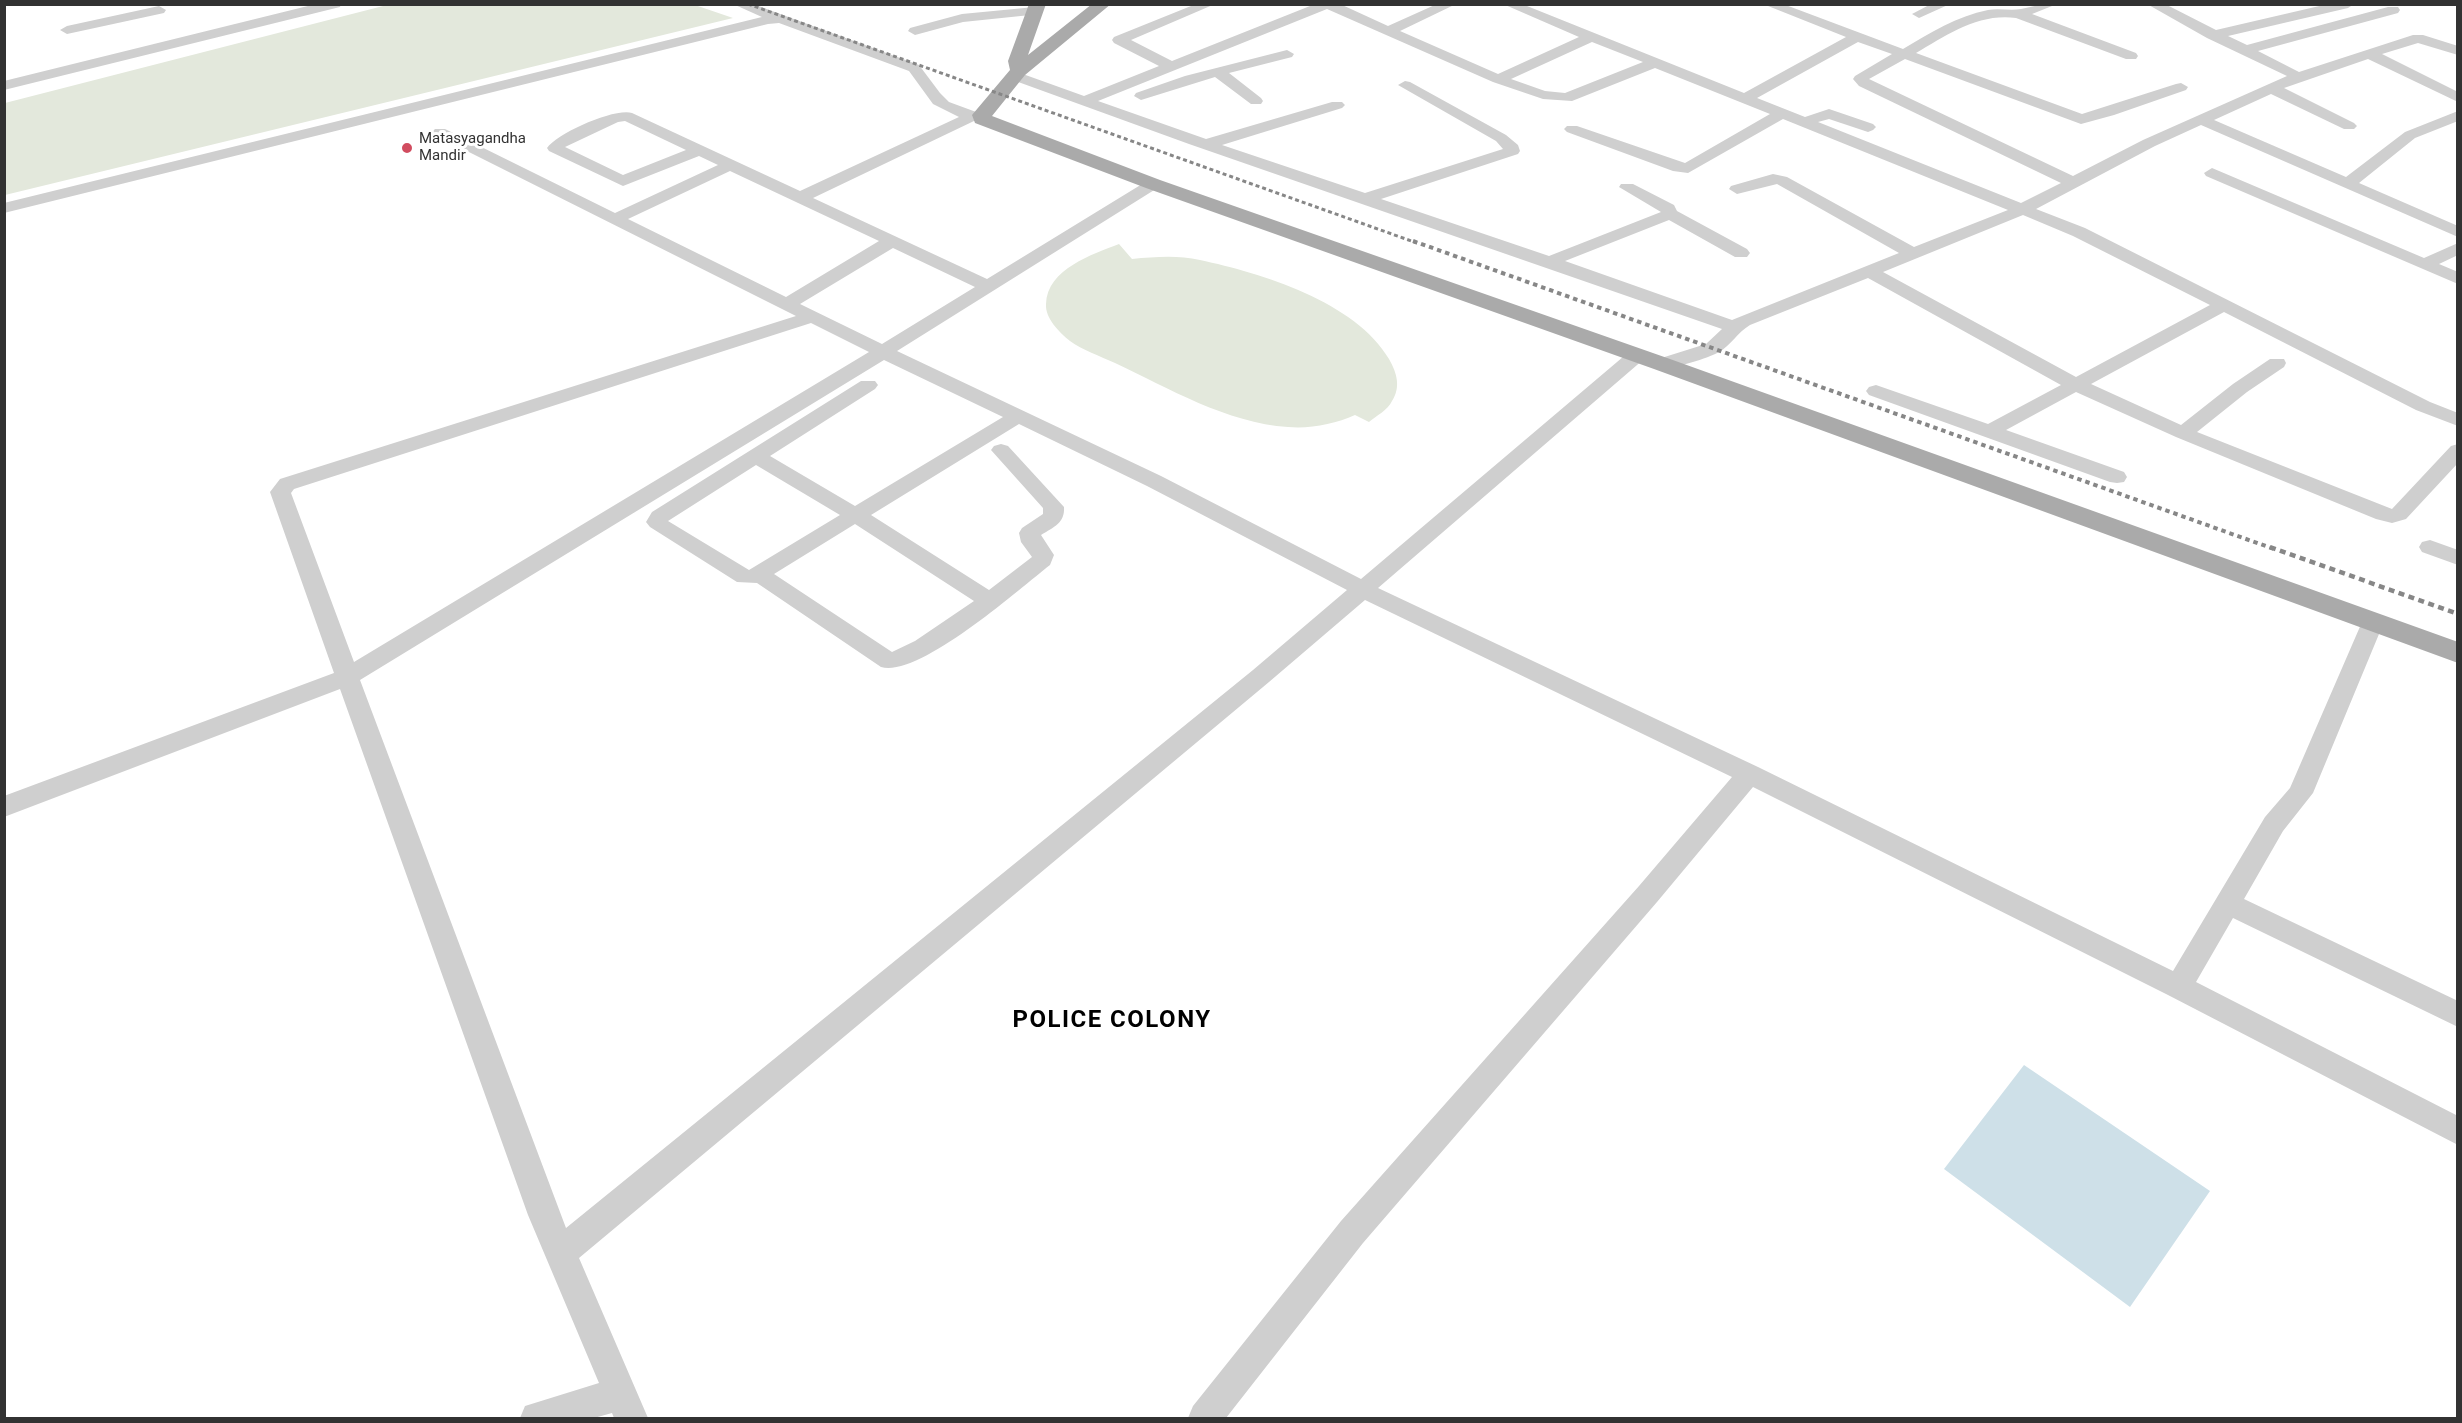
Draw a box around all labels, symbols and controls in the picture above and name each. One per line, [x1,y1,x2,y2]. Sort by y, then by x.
place label: Matasyagandha Mandir [419,130,526,165]
marker: Matasyagandha Mandir [400,141,414,155]
district label: POLICE COLONY [1012,1007,1212,1035]

